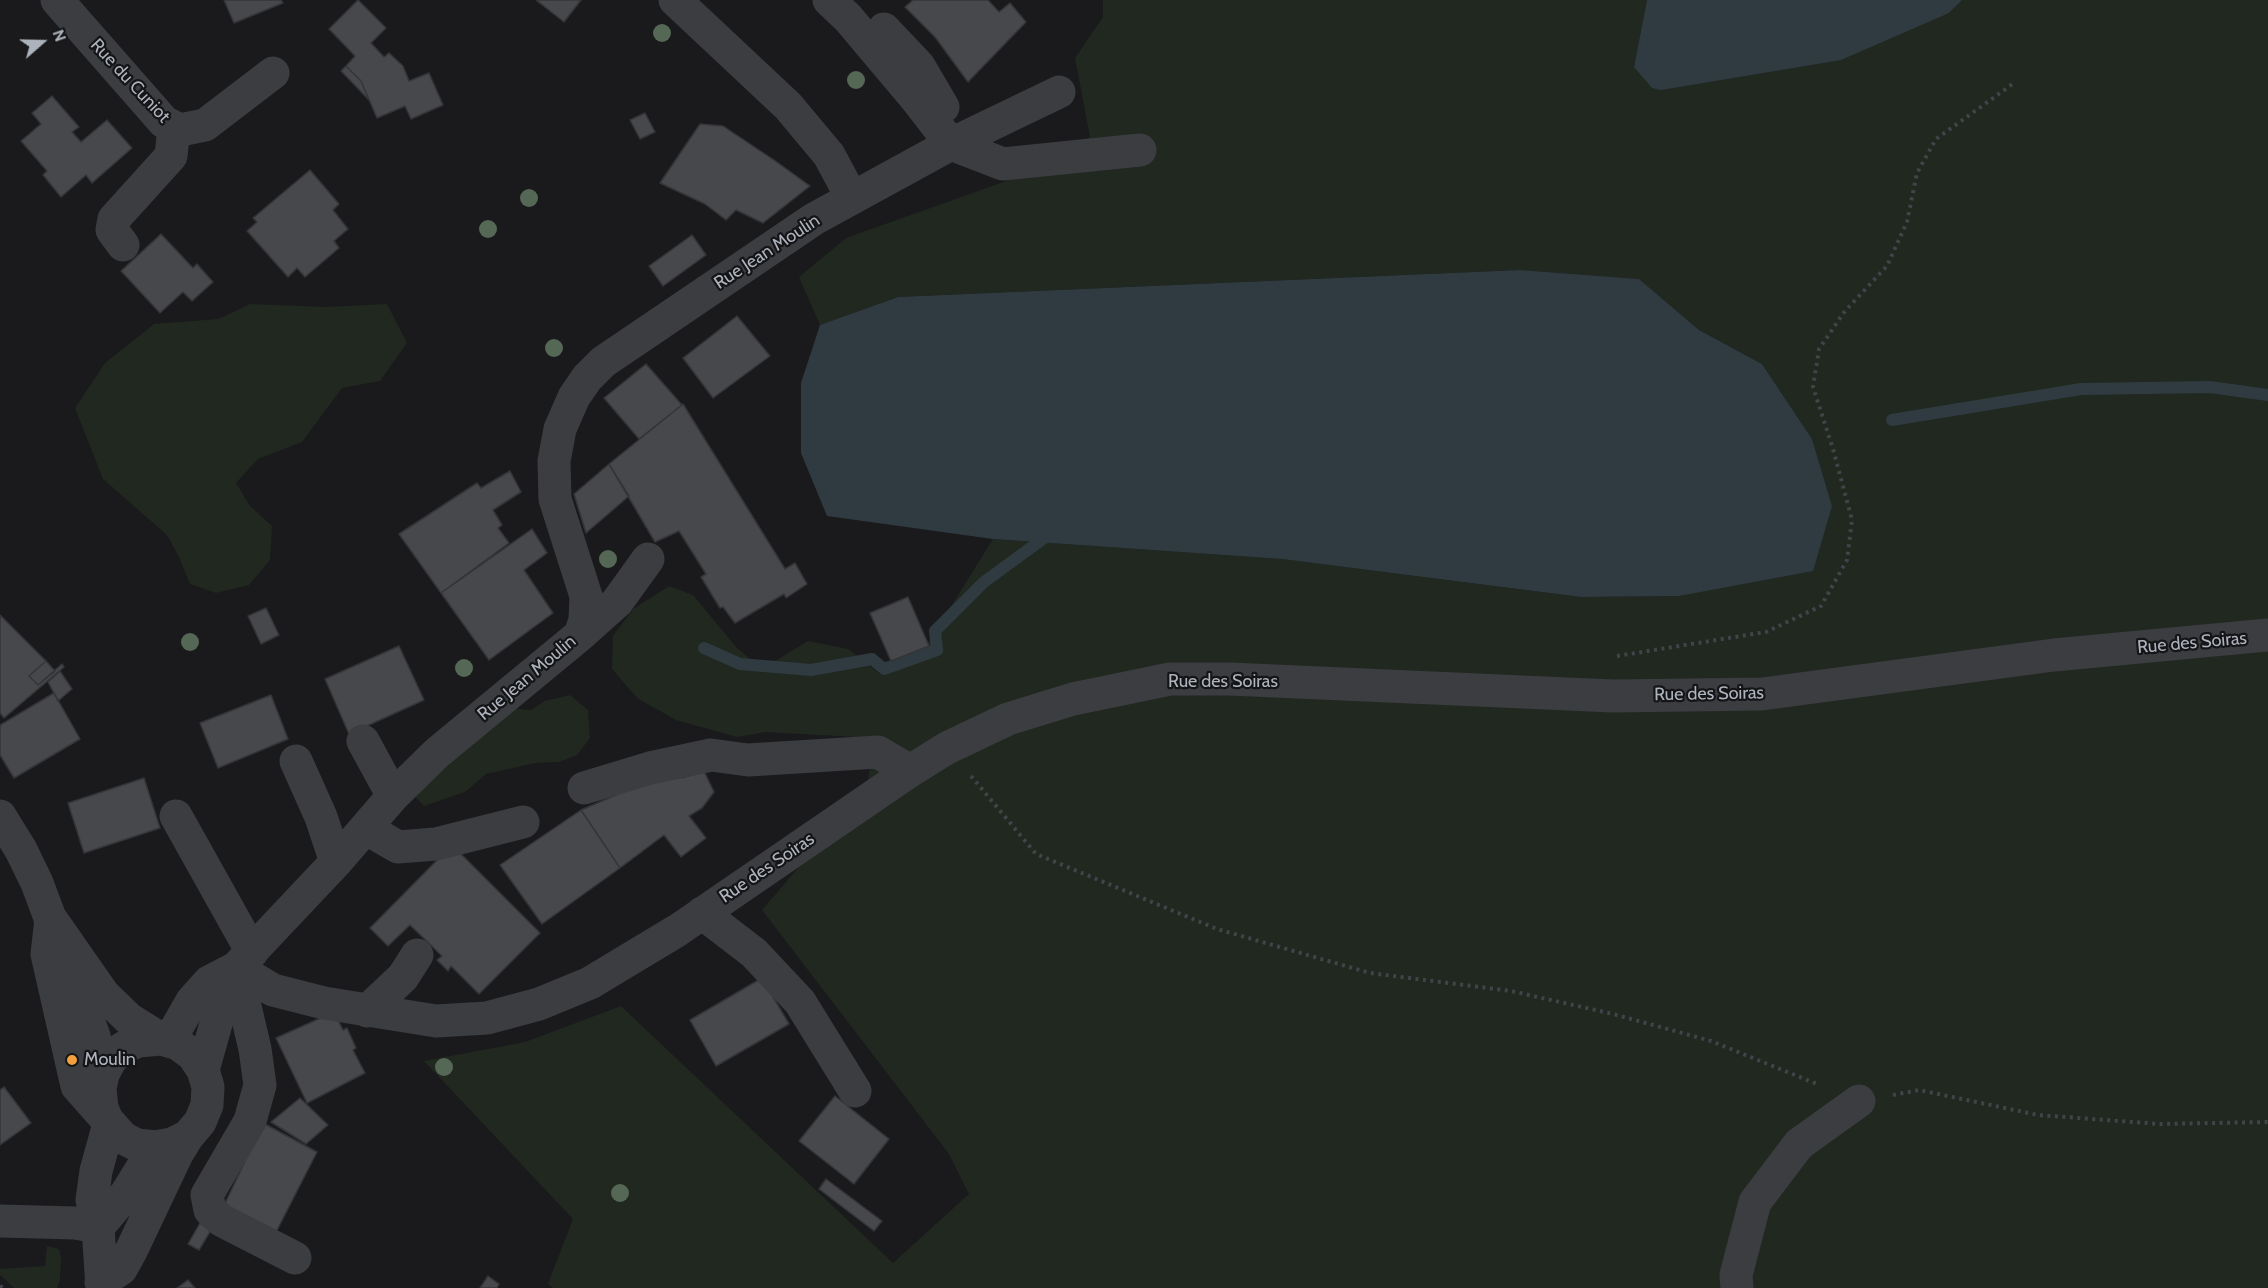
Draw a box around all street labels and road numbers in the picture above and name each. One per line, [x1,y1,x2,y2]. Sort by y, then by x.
street label: Rue du Cuniot [86,35,174,127]
street label: Rue Jean Moulin [710,210,824,294]
street label: Rue des Soiras [2136,627,2248,659]
street label: Rue Jean Moulin [474,631,580,725]
street label: Rue des Soiras [1168,671,1278,693]
street label: Rue des Soiras [1654,682,1764,706]
street label: Rue des Soiras [715,828,819,908]

